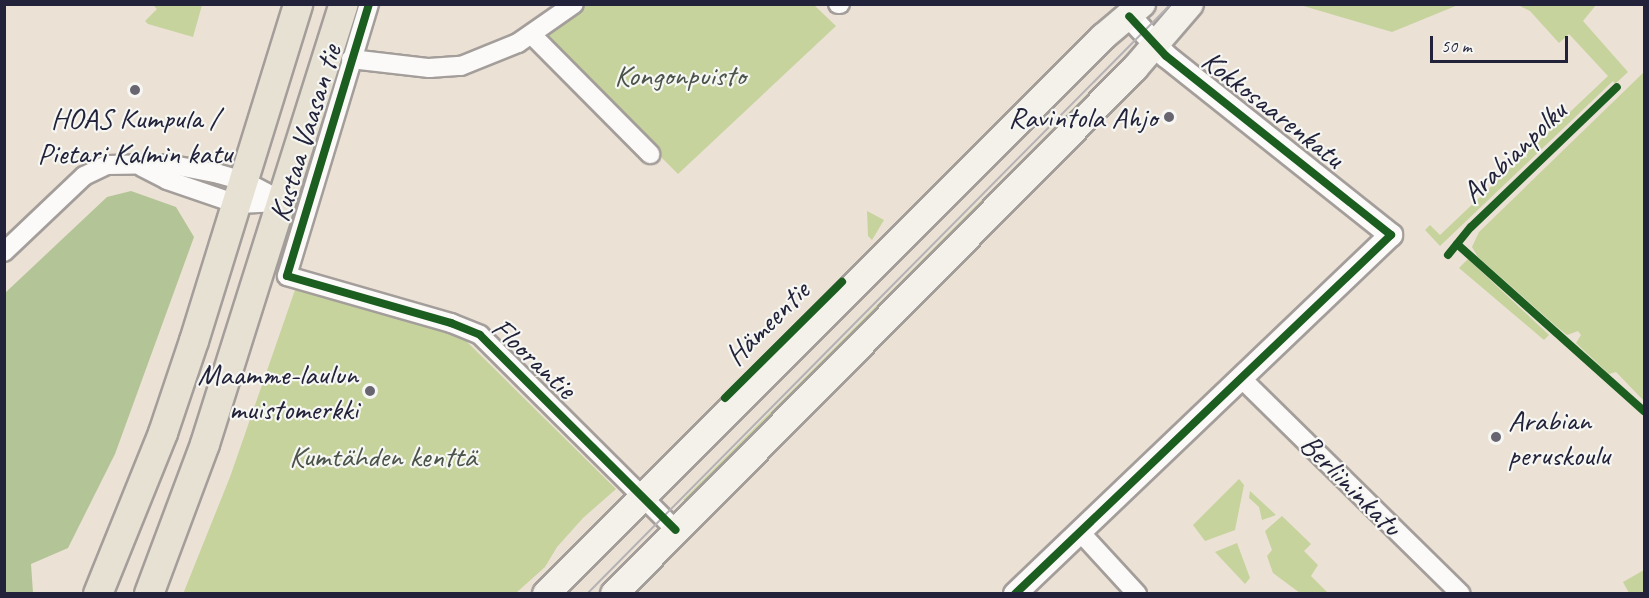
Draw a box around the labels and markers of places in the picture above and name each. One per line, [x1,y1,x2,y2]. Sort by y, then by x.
marker: HOAS Kumpula / Pietari Kalmin katu [128,83,142,97]
place label: Ravintola Ahjo [1008,99,1157,135]
place label: HOAS Kumpula / Pietari Kalmin katu [36,100,234,170]
marker: Ravintola Ahjo [1162,110,1176,124]
place label: Maamme-laulun muistomerkki [198,356,358,427]
marker: Maamme-laulun muistomerkki [363,384,377,398]
place label: Arabian peruskoulu [1508,402,1610,472]
marker: Arabian peruskoulu [1489,430,1503,444]

